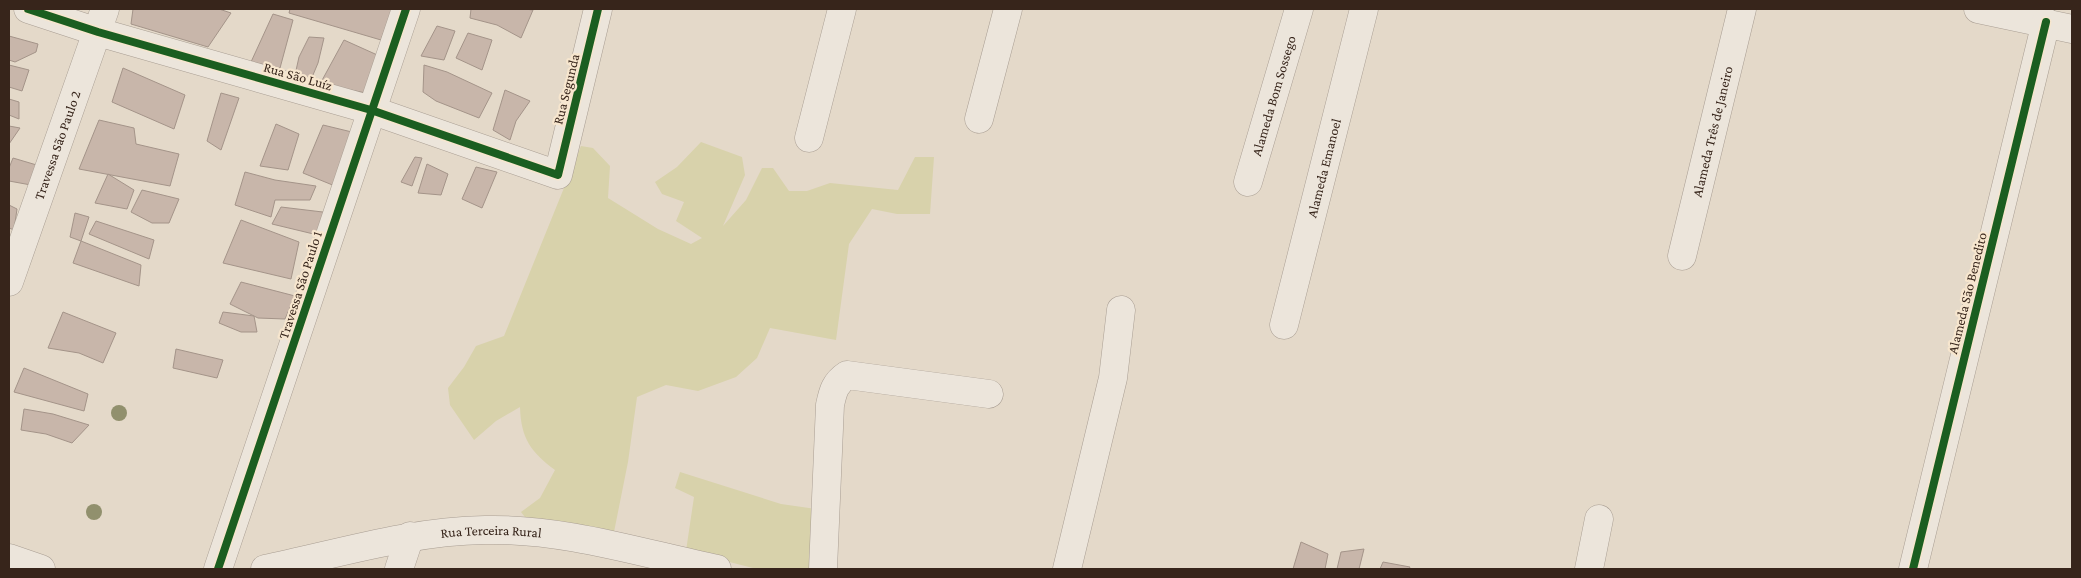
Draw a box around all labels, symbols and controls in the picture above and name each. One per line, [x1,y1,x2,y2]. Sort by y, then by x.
street label: Alameda Bom Sossego [1248,33,1299,158]
street label: Rua Segunda [549,51,583,126]
street label: Rua São Luíz [262,59,334,93]
street label: Alameda Três de Janeiro [1689,64,1736,199]
street label: Travessa São Paulo 2 [31,88,84,202]
street label: Alameda Emanoel [1304,116,1344,219]
street label: Travessa São Paulo 1 [275,229,325,341]
street label: Alameda São Benedito [1944,231,1990,355]
street label: Rua Terceira Rural [440,522,543,541]

